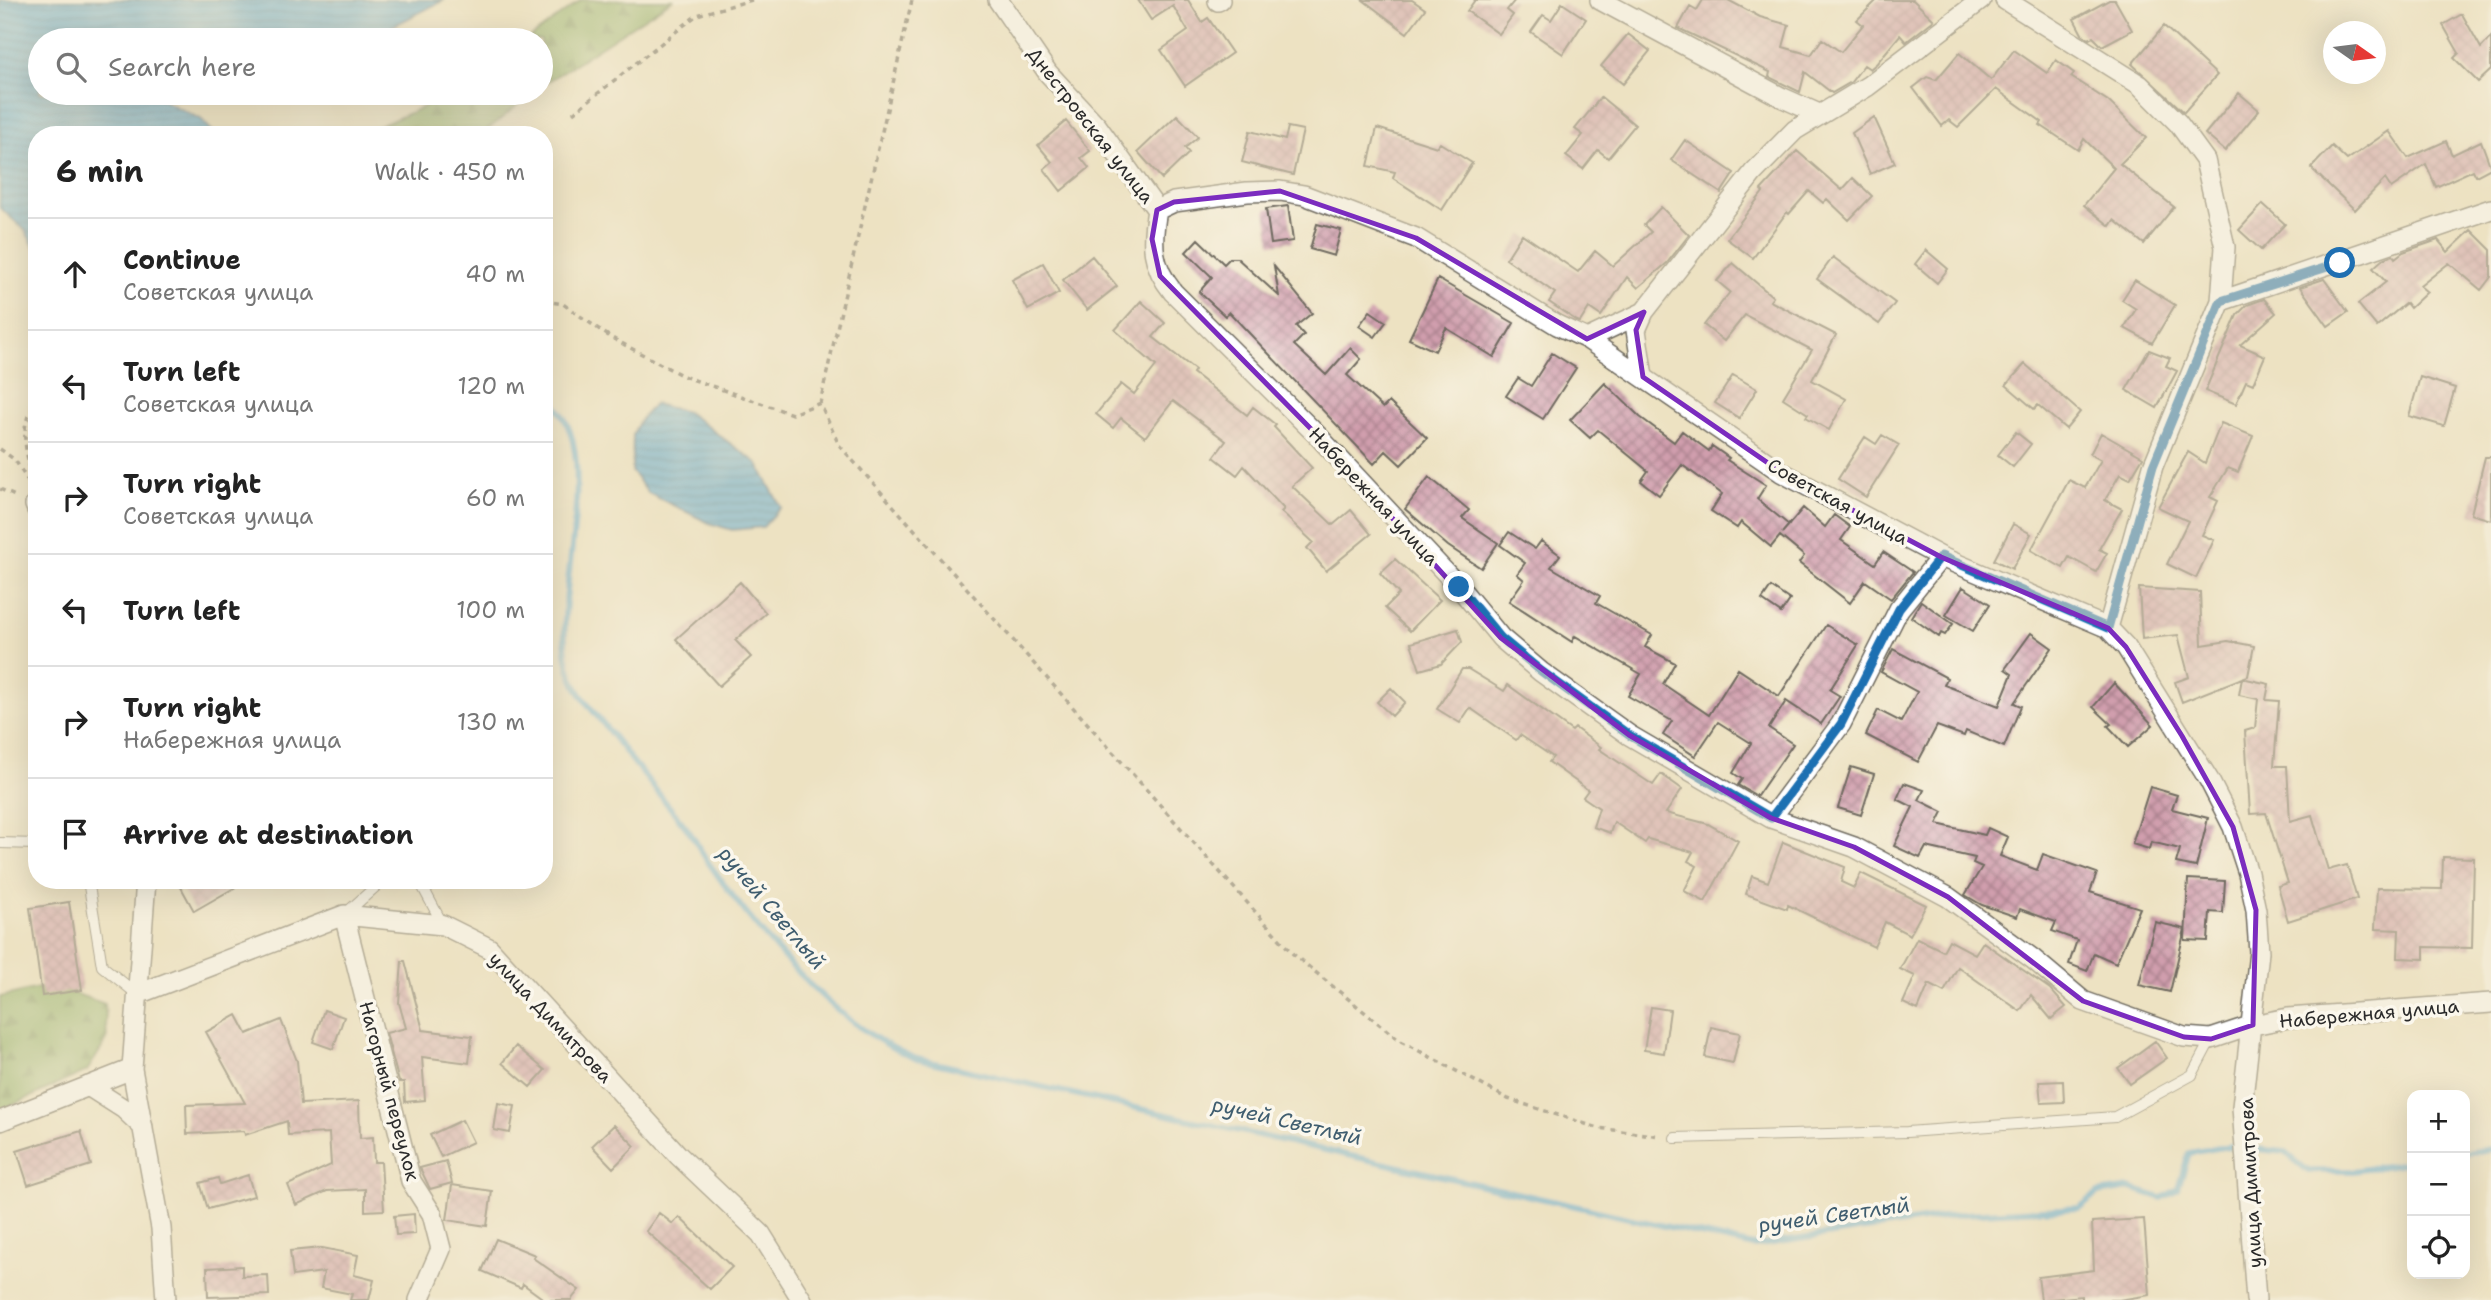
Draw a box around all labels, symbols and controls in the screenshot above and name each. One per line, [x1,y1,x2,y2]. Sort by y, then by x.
north arrow [2323,21,2386,84]
search box [28,28,553,105]
street label: Днестровская улица [1022,42,1160,209]
icon: search [52,48,90,86]
text: Search here [108,49,257,84]
text: 6 min [56,151,143,192]
text: Walk · 450 m [374,157,525,187]
text: Continue [123,242,241,277]
route start [2324,247,2355,278]
icon: ahead [56,255,94,293]
text: 40 m [465,259,525,289]
text: Советская улица [123,277,313,307]
text: Turn left [123,354,240,389]
icon: left [56,367,94,405]
text: 120 m [457,371,525,401]
text: Советская улица [123,389,313,419]
street label: Набережная улица [1303,422,1444,571]
street label: Советская улица [1763,452,1913,551]
text: Turn right [123,466,261,501]
icon: right [56,479,94,517]
text: 60 m [466,483,525,513]
text: Советская улица [123,501,313,531]
route end [1443,571,1474,602]
icon: left [56,591,94,629]
text: Turn left [123,593,240,628]
text: 100 m [456,595,525,625]
text: Turn right [123,690,261,725]
icon: right [56,703,94,741]
text: 130 m [457,707,525,737]
text: Набережная улица [123,725,341,755]
icon: arrive [56,815,94,853]
text: Arrive at destination [123,817,413,852]
water label: ручей Светлый [712,840,832,975]
street label: улица Димитрова [483,946,618,1088]
street label: Набережная улица [2278,993,2460,1034]
street label: Нагорный переулок [354,999,425,1184]
water label: ручей Светлый [1209,1090,1365,1152]
map controls [2407,1090,2470,1279]
button: + [2407,1090,2470,1153]
street label: улица Димитрова [2234,1097,2267,1269]
button: − [2407,1153,2470,1216]
water label: ручей Светлый [1755,1191,1912,1240]
button: locate [2407,1216,2470,1279]

